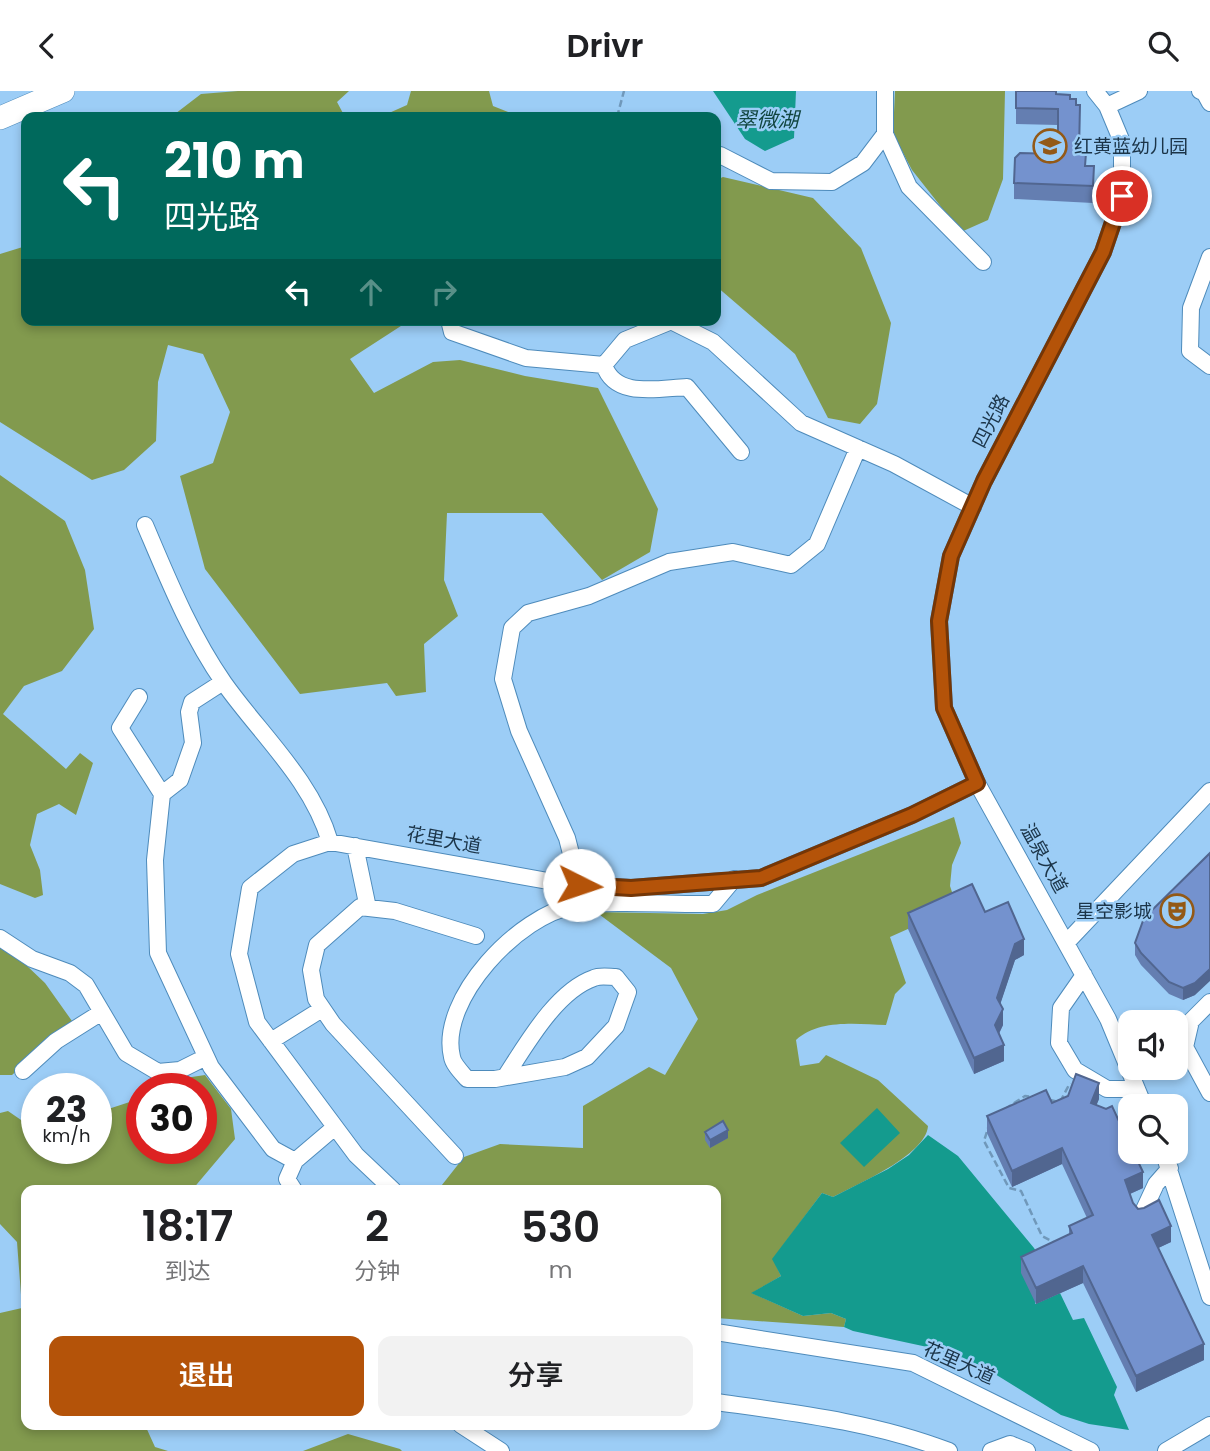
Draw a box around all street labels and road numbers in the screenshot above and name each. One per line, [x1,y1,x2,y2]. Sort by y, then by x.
street label: 四光路 [966,389,1016,453]
street label: 温泉大道 [1014,818,1074,898]
street label: 花里大道 [404,820,484,860]
street label: 花里大道 [919,1335,999,1391]

